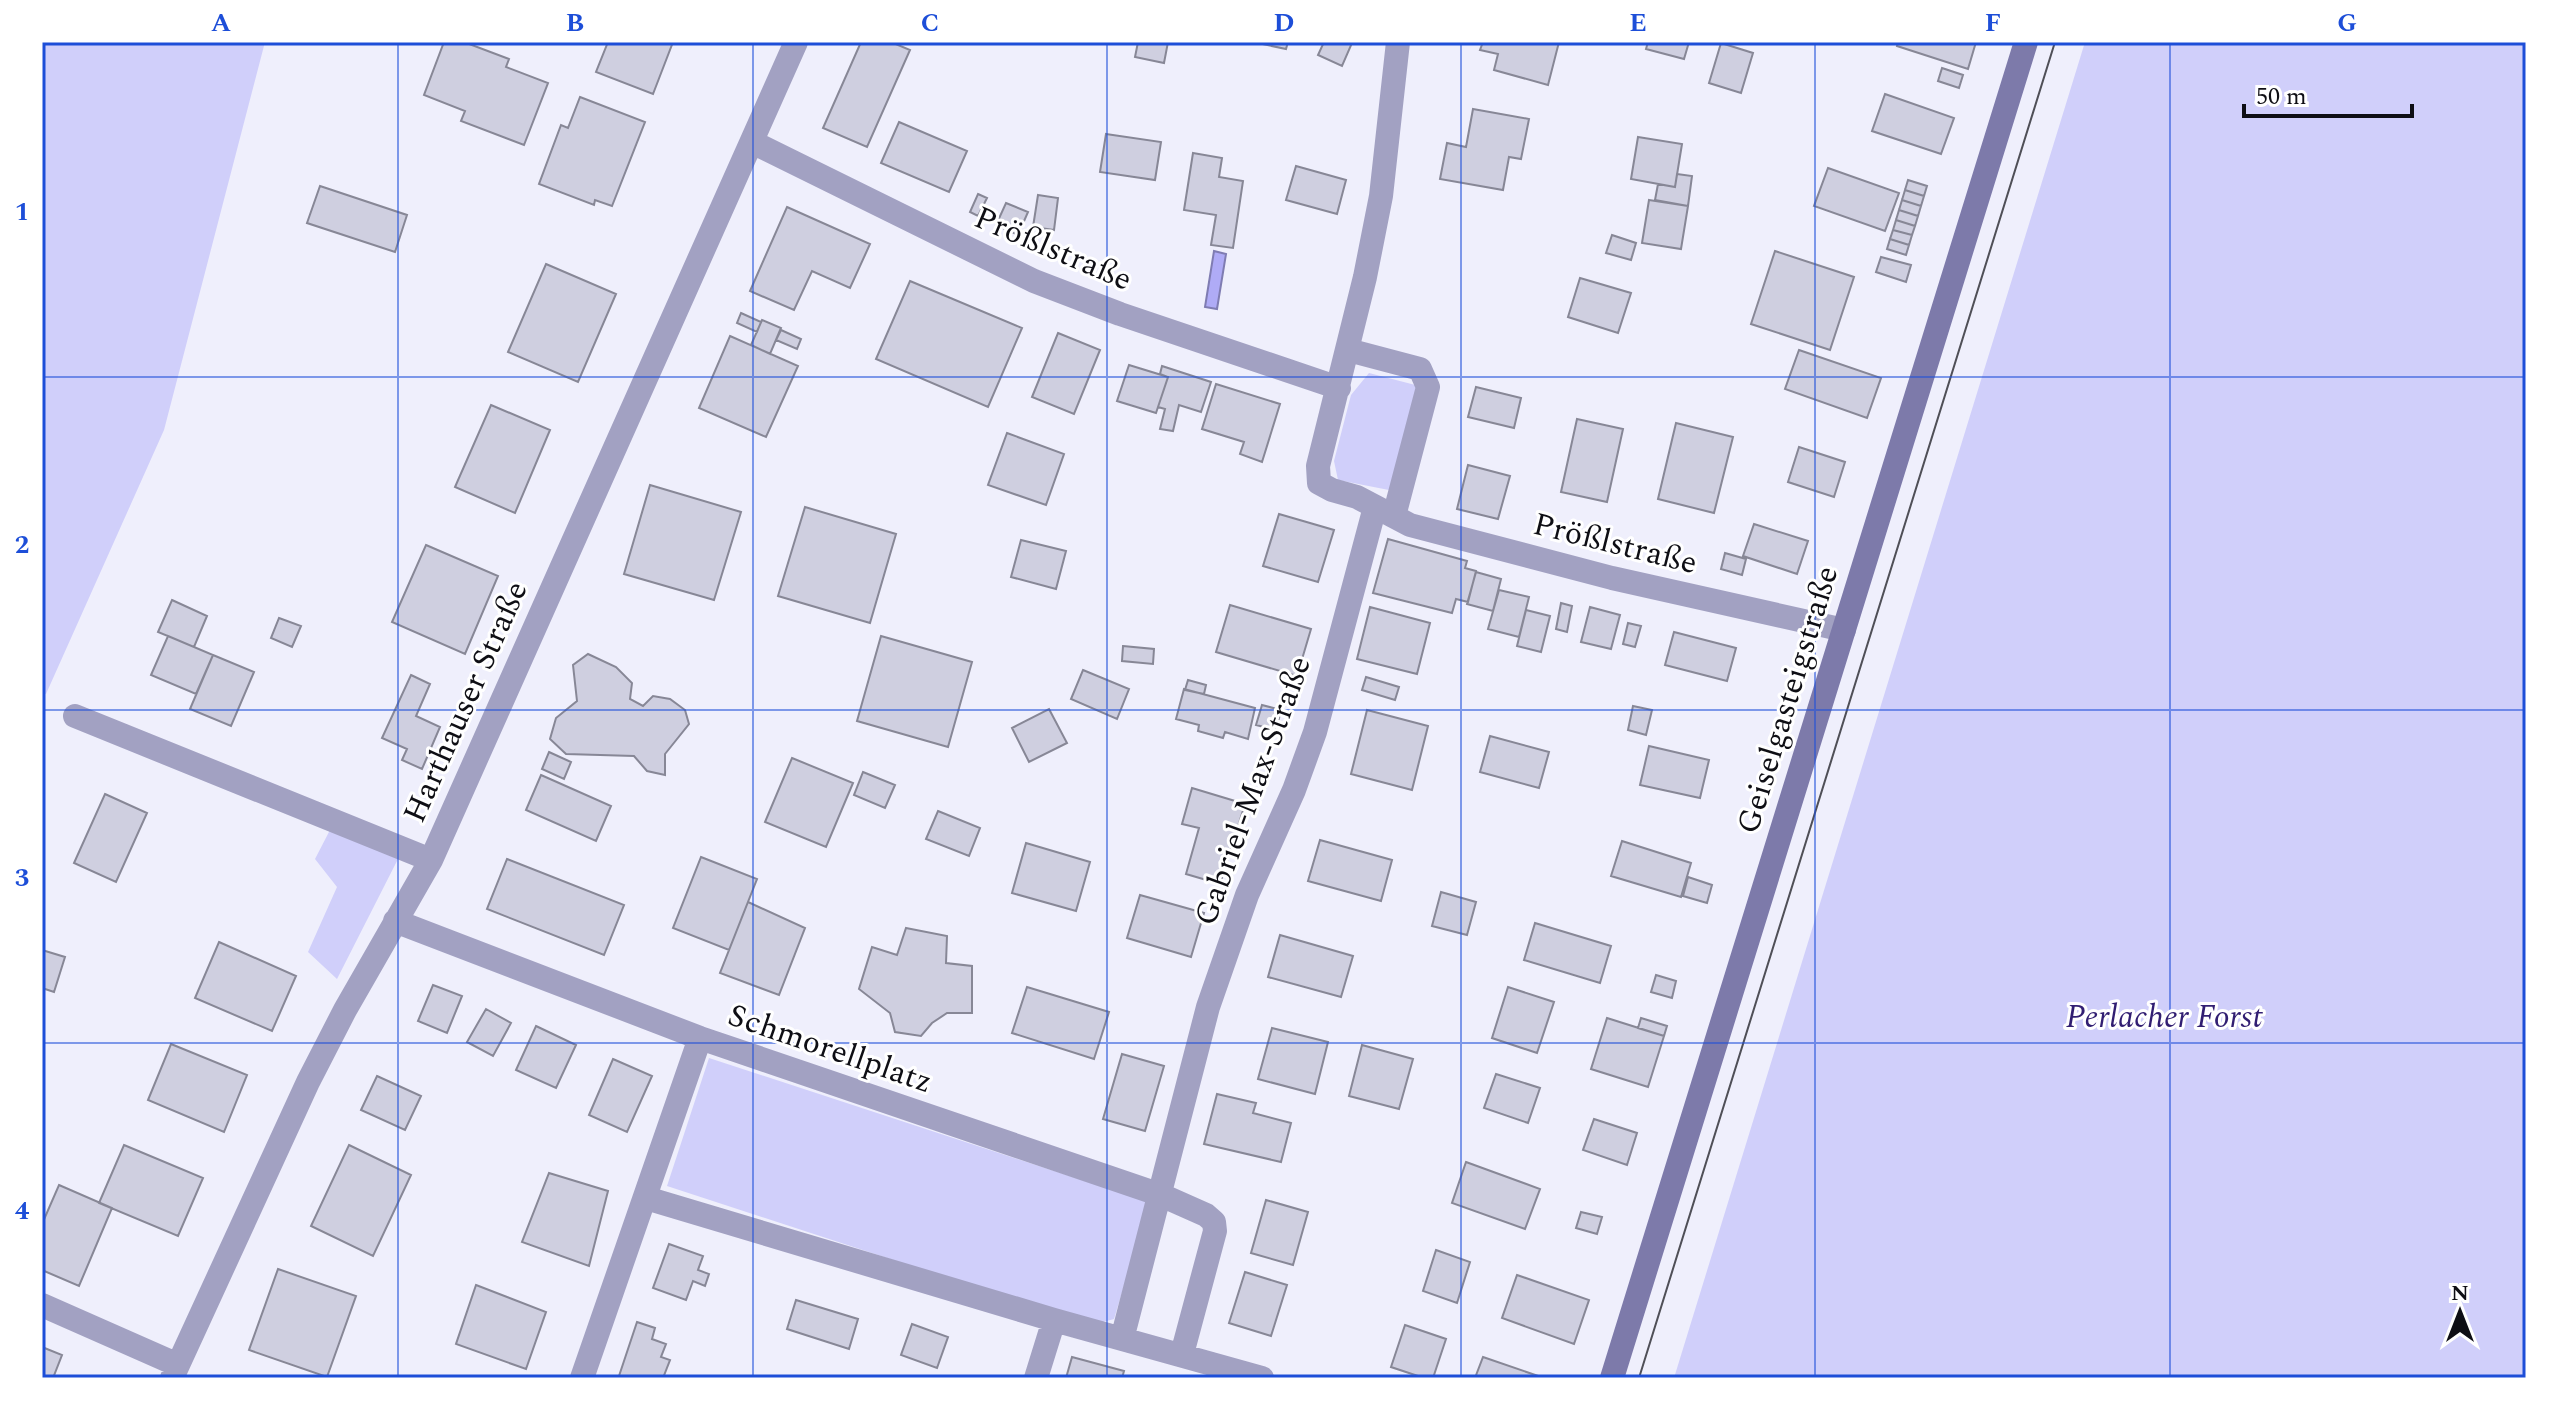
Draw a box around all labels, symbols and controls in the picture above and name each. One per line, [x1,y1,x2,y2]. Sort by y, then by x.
text: A [211,3,231,43]
text: B [566,3,584,43]
text: C [921,3,939,43]
text: D [1274,3,1294,43]
text: E [1629,3,1647,43]
text: F [1985,3,2001,43]
text: G [2337,3,2357,43]
scale bar [2244,68,2412,118]
text: 50 m [2256,79,2307,115]
text: 1 [15,192,29,232]
street label: Prößlstraße [966,194,1140,304]
street label: Prößlstraße [1528,500,1702,588]
text: 2 [15,525,29,565]
street label: Geiselgasteigstraße [1724,560,1852,840]
street label: Harthauser Straße [391,573,541,831]
street label: Gabriel-Max-Straße [1181,649,1325,933]
text: 3 [15,858,29,898]
street label: Schmorellplatz [721,991,939,1107]
park label: Perlacher Forst [2066,993,2263,1042]
text: 4 [15,1191,30,1231]
north arrow [2420,1272,2500,1352]
text: N [2451,1277,2469,1310]

